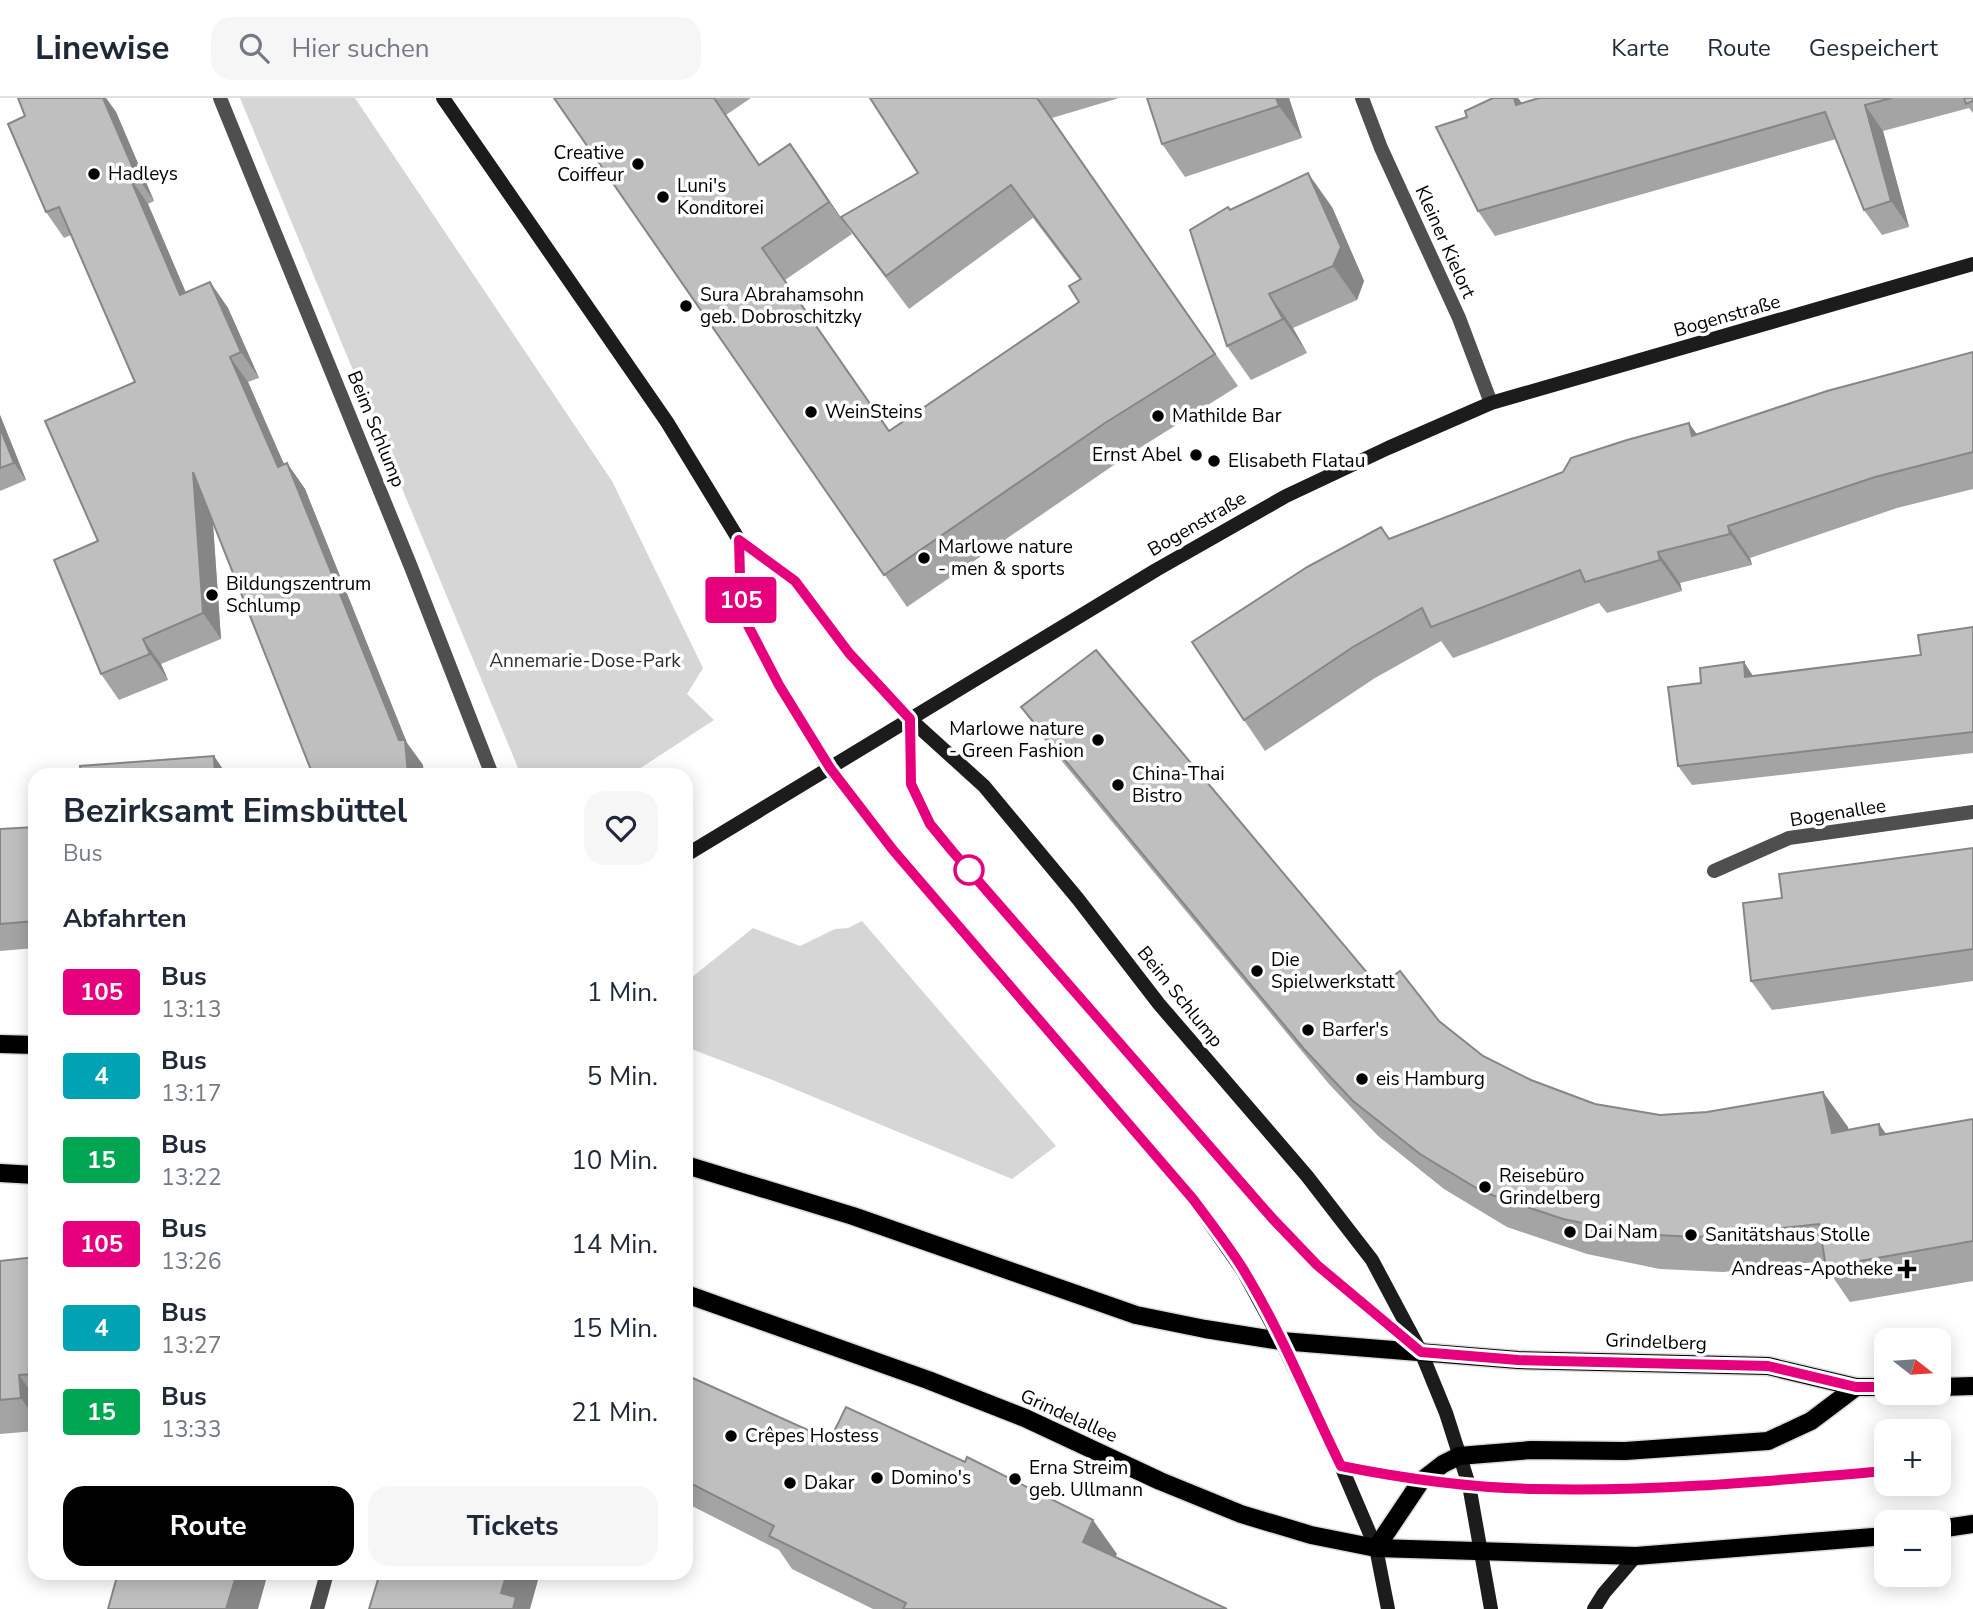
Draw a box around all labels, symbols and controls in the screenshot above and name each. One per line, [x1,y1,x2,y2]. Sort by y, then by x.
search box [211,17,701,80]
text: Linewise [35,26,169,71]
icon: search [235,29,273,67]
text: Hier suchen [291,31,430,66]
text: Karte [1611,32,1669,64]
text: Route [1707,32,1771,64]
text: Gespeichert [1809,32,1938,64]
place label: Creative Coiffeur [554,140,624,188]
marker: Creative Coiffeur [630,156,646,172]
place label: Hadleys [108,161,178,187]
marker: Hadleys [86,166,102,182]
place label: Luni's Konditorei [677,173,764,221]
street label: Kleiner Kielort [1409,181,1482,303]
marker: Luni's Konditorei [655,189,671,205]
place label: Sura Abrahamsohn geb. Dobroschitzky [700,282,864,330]
street label: Bogenstraße [1671,288,1783,344]
marker: Sura Abrahamsohn geb. Dobroschitzky [678,298,694,314]
street label: Beim Schlump [341,367,411,491]
place label: WeinSteins [825,399,923,425]
place label: Mathilde Bar [1172,403,1282,429]
marker: WeinSteins [803,404,819,420]
marker: Mathilde Bar [1150,408,1166,424]
place label: Ernst Abel [1092,442,1182,468]
marker: Ernst Abel [1188,447,1204,463]
place label: Elisabeth Flatau [1228,448,1365,474]
marker: Elisabeth Flatau [1206,453,1222,469]
street label: Bogenstraße [1143,485,1251,563]
place label: Marlowe nature - men & sports [938,534,1073,582]
marker: Marlowe nature - men & sports [916,550,932,566]
place label: Bildungszentrum Schlump [226,571,371,619]
line badge: 105 [701,577,781,623]
text: 105 [719,584,763,616]
marker: Bildungszentrum Schlump [204,587,220,603]
park label: Annemarie-Dose-Park [489,648,681,674]
place label: Marlowe nature - Green Fashion [949,716,1084,764]
marker: Marlowe nature - Green Fashion [1090,732,1106,748]
place label: China-Thai Bistro [1132,761,1225,809]
marker: China-Thai Bistro [1110,777,1126,793]
text: Bezirksamt Eimsbüttel [63,789,407,834]
button: heart [584,791,658,865]
street label: Bogenallee [1788,793,1888,833]
text: Bus [63,838,103,869]
unlabelled marker [954,855,984,885]
text: Abfahrten [63,901,187,936]
street label: Beim Schlump [1131,941,1229,1053]
place label: Die Spielwerkstatt [1271,947,1395,995]
text: Bus [161,959,207,994]
marker: Die Spielwerkstatt [1249,963,1265,979]
text: 1 Min. [587,975,658,1010]
text: 105 [80,976,123,1008]
text: 13:13 [161,994,221,1025]
place label: Barfer's [1322,1017,1389,1043]
marker: Barfer's [1300,1022,1316,1038]
text: Bus [161,1043,207,1078]
text: 5 Min. [587,1059,658,1094]
text: 4 [94,1060,109,1092]
place label: eis Hamburg [1376,1066,1485,1092]
marker: eis Hamburg [1354,1071,1370,1087]
text: 13:17 [161,1078,221,1109]
text: Bus [161,1127,207,1162]
text: 10 Min. [571,1143,658,1178]
text: 15 [87,1144,116,1176]
text: 13:22 [161,1162,221,1193]
place label: Reisebüro Grindelberg [1499,1163,1601,1211]
marker: Reisebüro Grindelberg [1477,1179,1493,1195]
text: Bus [161,1211,207,1246]
place label: Dai Nam [1584,1219,1658,1245]
place label: Sanitätshaus Stolle [1705,1222,1870,1248]
marker: Dai Nam [1562,1224,1578,1240]
text: 14 Min. [571,1227,658,1262]
marker: Sanitätshaus Stolle [1683,1227,1699,1243]
text: 105 [80,1228,123,1260]
text: 13:26 [161,1246,221,1277]
place label: Andreas-Apotheke [1731,1256,1893,1282]
marker: Andreas-Apotheke [1899,1261,1915,1277]
text: Bus [161,1295,207,1330]
text: 15 Min. [571,1311,658,1346]
text: 4 [94,1312,109,1344]
street label: Grindelberg [1605,1327,1707,1357]
north arrow [1874,1328,1951,1405]
map controls [1874,1328,1951,1587]
text: 13:27 [161,1330,221,1361]
text: Bus [161,1379,207,1414]
street label: Grindelallee [1016,1383,1122,1449]
text: 21 Min. [571,1395,658,1430]
text: 15 [87,1396,116,1428]
text: 13:33 [161,1414,221,1445]
button: + [1874,1419,1951,1496]
place label: Crêpes Hostess [745,1423,879,1449]
marker: Crêpes Hostess [723,1428,739,1444]
place label: Erna Streim geb. Ullmann [1029,1455,1143,1503]
place label: Domino's [891,1465,971,1491]
place label: Dakar [804,1470,855,1496]
marker: Domino's [869,1470,885,1486]
marker: Erna Streim geb. Ullmann [1007,1471,1023,1487]
marker: Dakar [782,1475,798,1491]
button: Route [63,1486,354,1566]
button: Tickets [368,1486,658,1566]
button: − [1874,1510,1951,1587]

